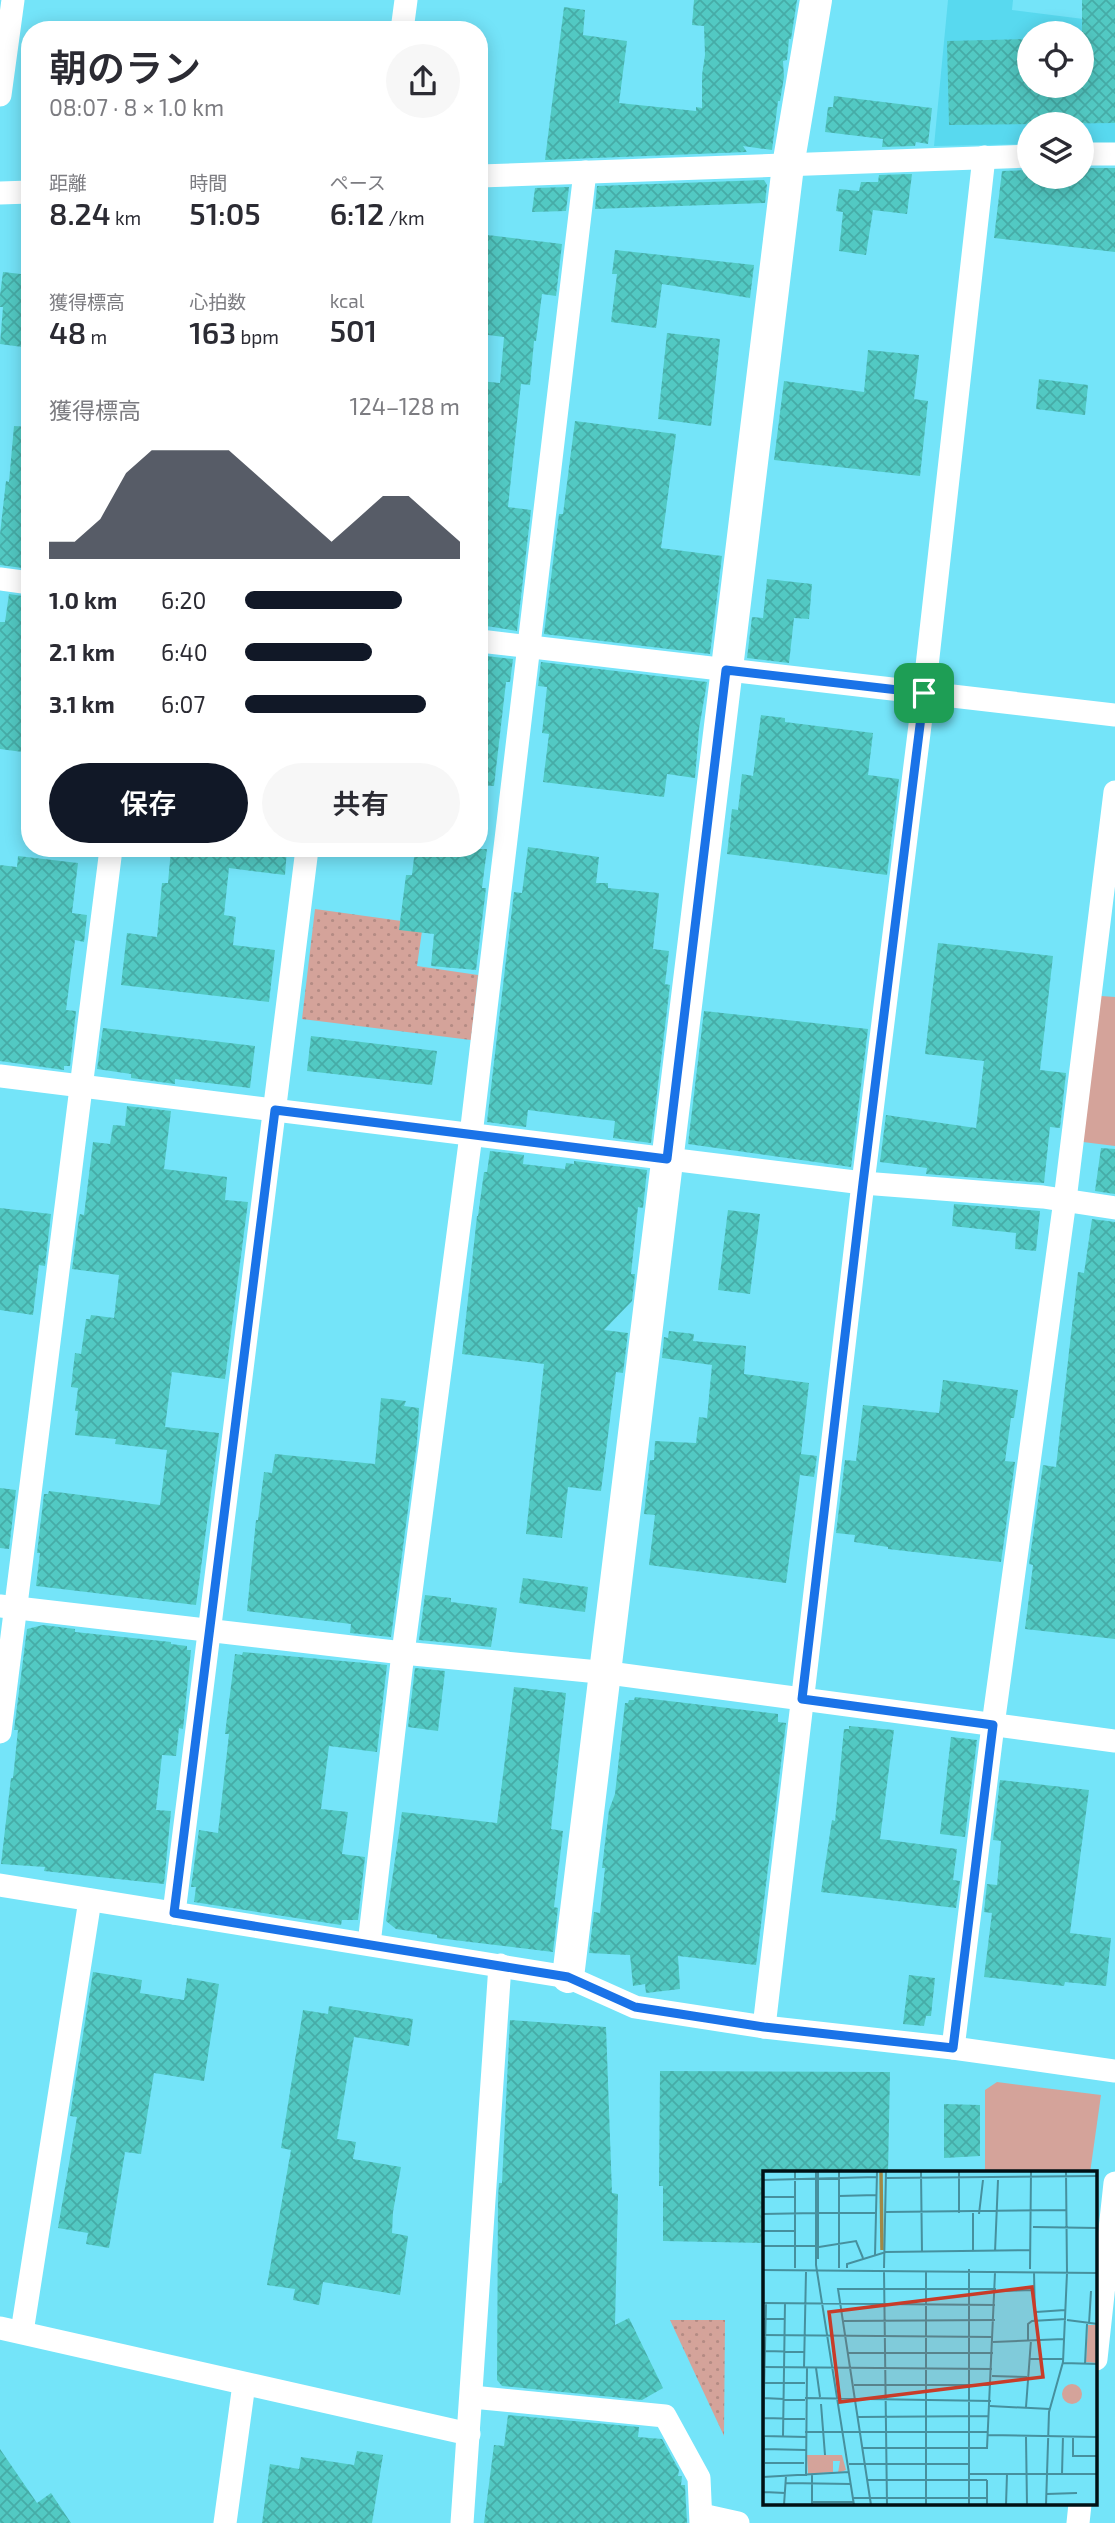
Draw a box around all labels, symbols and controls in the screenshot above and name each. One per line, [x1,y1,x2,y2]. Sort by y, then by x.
map controls [1017,21,1094,189]
button: locate [1017,21,1094,98]
text: 朝のラン [49,44,201,90]
button: share [386,44,460,118]
text: 08:07 · 8 × 1.0 km [49,93,224,121]
button: layers [1017,112,1094,189]
text: 距離 [49,171,87,194]
text: 時間 [189,171,227,194]
text: ペース [330,171,386,194]
text: 8.24 [49,195,111,231]
text: 51:05 [189,195,261,231]
text: 6:12 [330,195,384,231]
text: km [111,206,141,229]
text: /km [384,206,425,229]
text: kcal [330,289,364,312]
text: 獲得標高 [49,290,125,313]
text: 心拍数 [189,290,246,313]
text: 501 [330,312,377,348]
text: 48 [49,314,86,350]
text: 163 [189,314,236,350]
text: m [86,325,107,348]
text: bpm [236,325,279,348]
text: 124–128 m [350,392,460,420]
text: 獲得標高 [49,396,141,424]
text: 1.0 km [49,586,117,614]
text: 6:20 [161,586,206,614]
text: 2.1 km [49,638,115,666]
text: 6:40 [161,638,208,666]
pin [894,663,954,723]
icon: arrive [905,674,943,712]
text: 3.1 km [49,690,115,718]
text: 6:07 [161,690,205,718]
button: 保存 [49,763,248,843]
button: 共有 [262,763,460,843]
inset map [763,2171,1098,2506]

